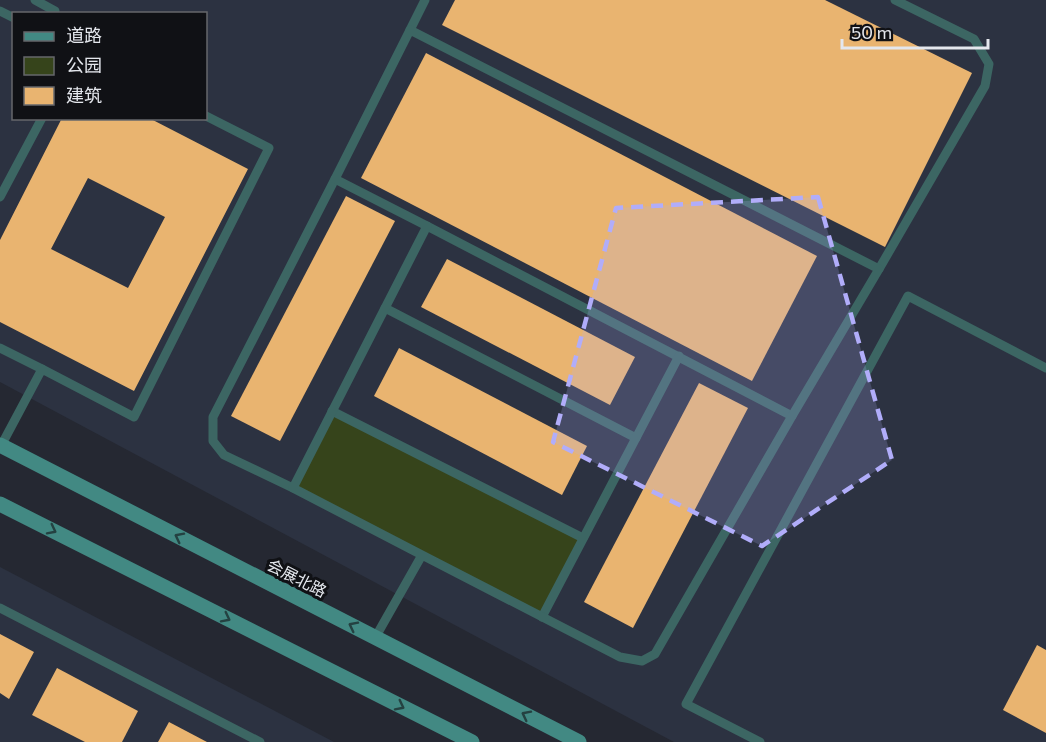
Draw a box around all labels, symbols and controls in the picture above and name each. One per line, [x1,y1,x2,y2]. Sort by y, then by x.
legend [12,12,207,120]
scale bar [842,12,988,50]
text: 50 m [851,21,892,43]
text: 道路 [66,24,102,46]
text: 公园 [66,54,102,76]
text: 建筑 [66,84,102,106]
one-way arrow [46,523,57,534]
one-way arrow [175,533,186,544]
street label: 会展北路 [264,555,330,601]
one-way arrow [220,611,231,622]
one-way arrow [349,622,359,633]
one-way arrow [394,698,405,710]
one-way arrow [522,711,533,723]

